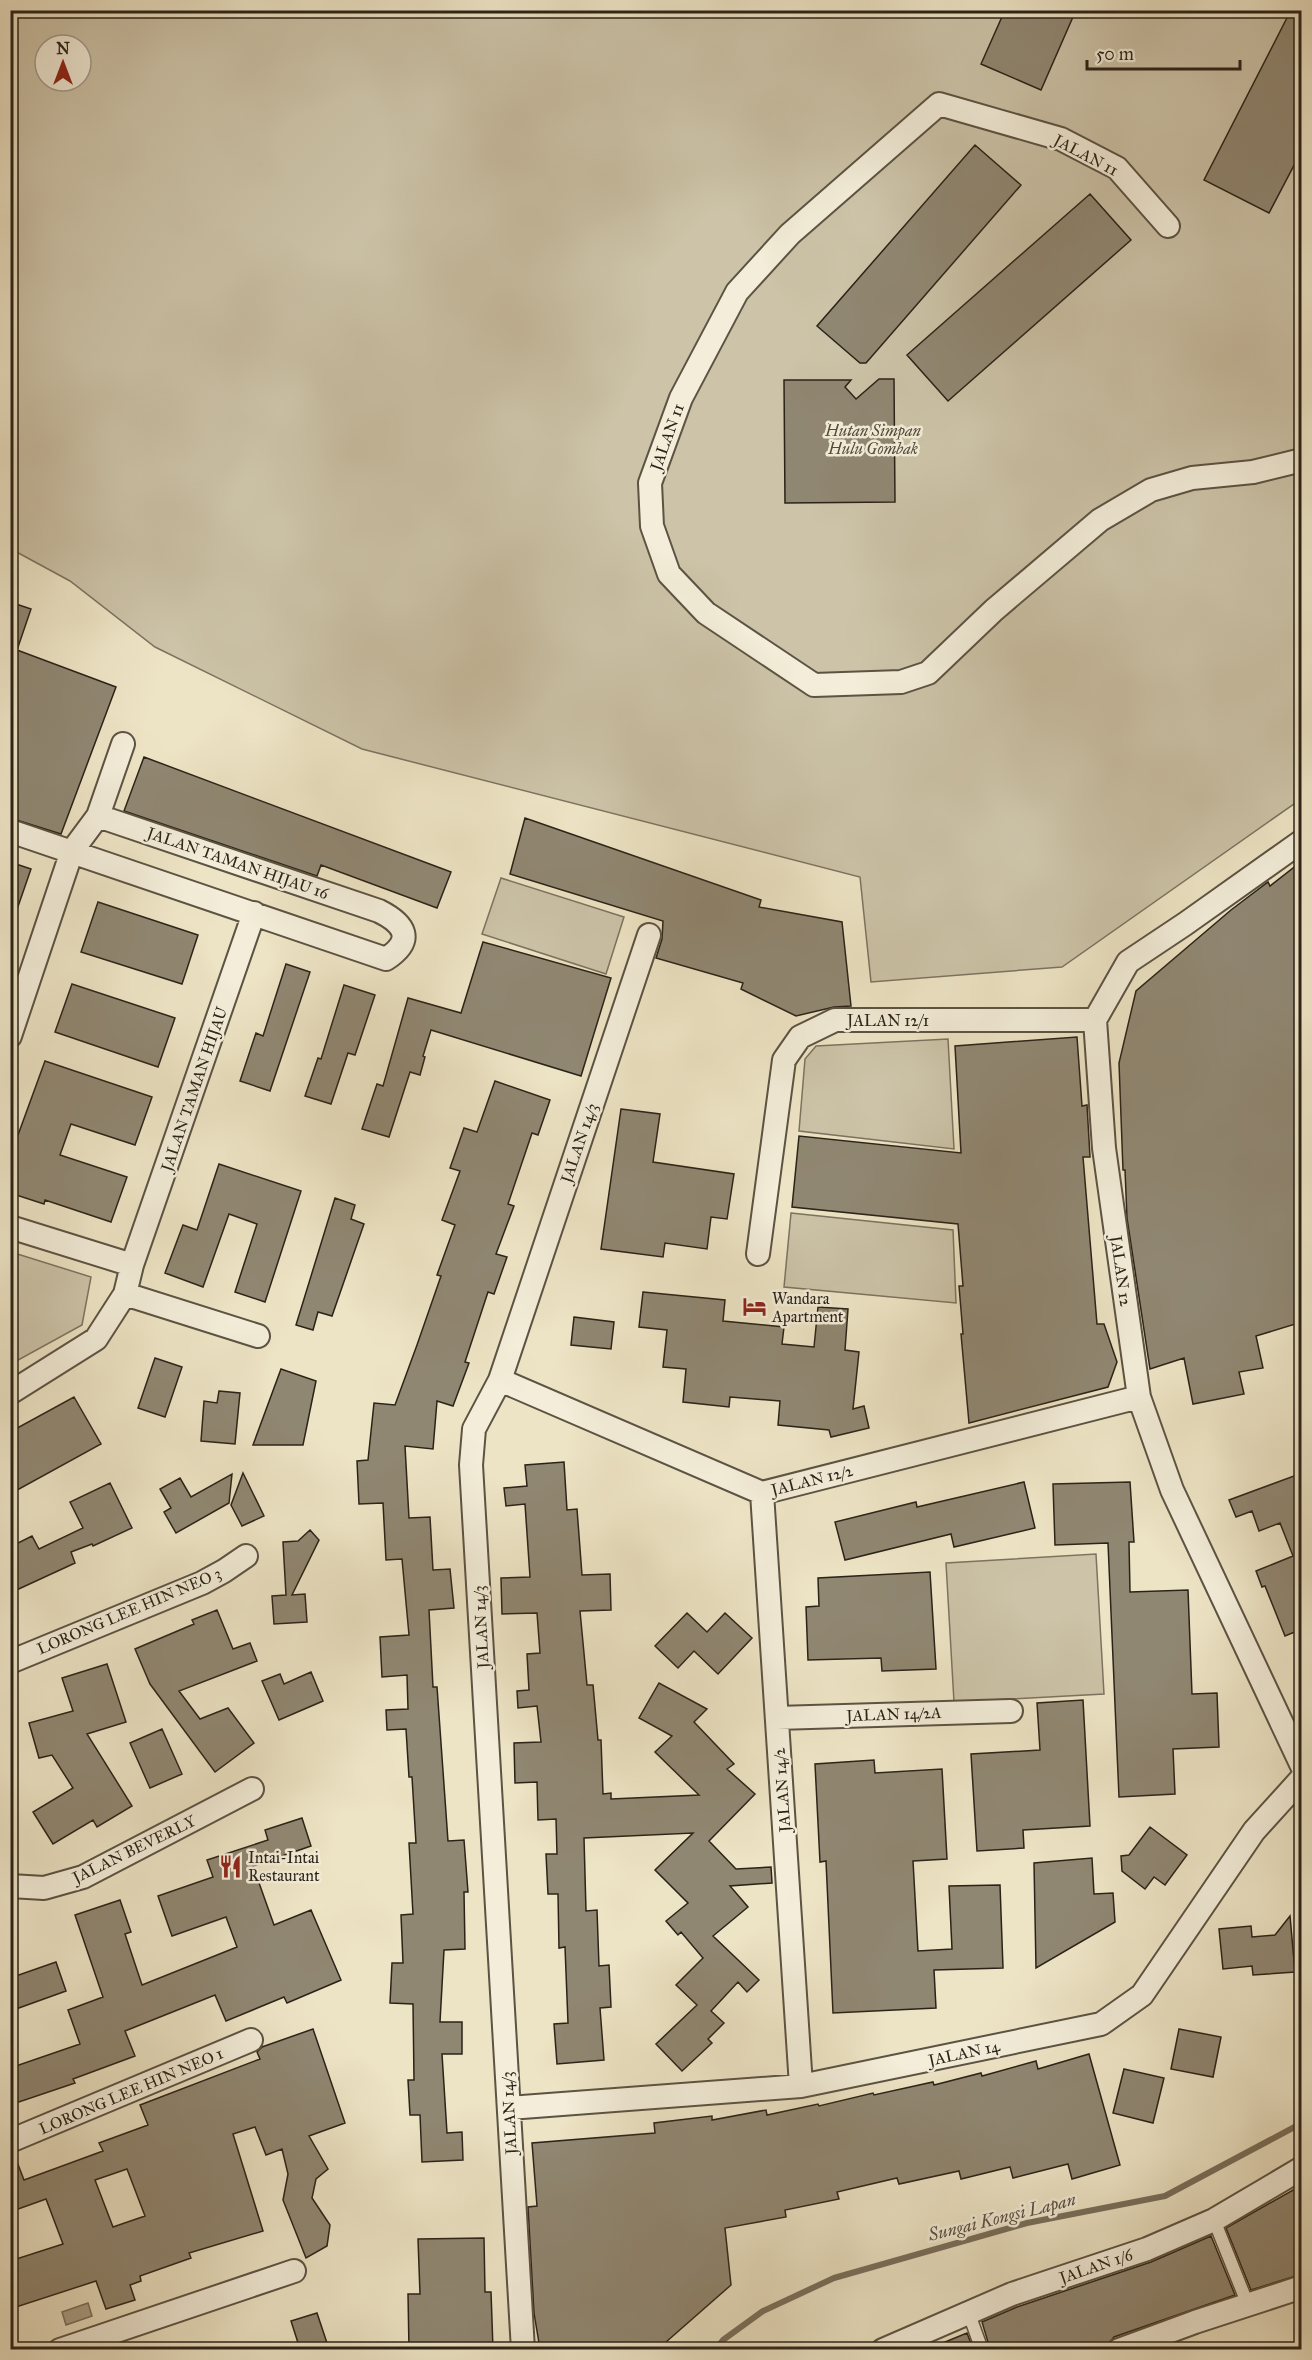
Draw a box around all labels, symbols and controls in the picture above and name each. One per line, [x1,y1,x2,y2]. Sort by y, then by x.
north arrow [33,33,93,93]
scale bar [1087,33,1240,71]
text: N [56,39,70,58]
text: 50 m [1096,43,1134,65]
street label: JALAN 11 [1048,129,1121,181]
street label: JALAN 11 [645,401,689,475]
park label: Hutan Simpan Hulu Gombak [824,421,922,458]
street label: JALAN TAMAN HIJAU 16 [143,822,332,904]
street label: JALAN TAMAN HIJAU [156,1004,232,1176]
street label: JALAN 12/1 [845,1011,929,1031]
street label: JALAN 14/3 [556,1101,602,1188]
street label: JALAN 12 [1105,1232,1135,1308]
place label: Wandara Apartment [771,1289,844,1326]
hotel icon: Wandara Apartment [741,1294,767,1320]
street label: JALAN 12/2 [767,1461,855,1501]
street label: LORONG LEE HIN NEO 3 [34,1564,224,1658]
street label: JALAN 14/3 [469,1585,494,1671]
street label: JALAN 14/2A [844,1703,942,1726]
street label: JALAN 14/2 [770,1747,796,1835]
street label: JALAN BEVERLY [68,1811,200,1889]
place label: Intai-Intai Restaurant [248,1848,320,1885]
restaurant icon: Intai-Intai Restaurant [217,1853,243,1879]
street label: JALAN 14 [925,2036,1003,2071]
street label: LORONG LEE HIN NEO 1 [36,2044,226,2138]
street label: JALAN 14/3 [497,2071,522,2157]
water label: Sungai Kongsi Lapan [925,2188,1079,2247]
street label: JALAN 1/6 [1055,2244,1136,2289]

